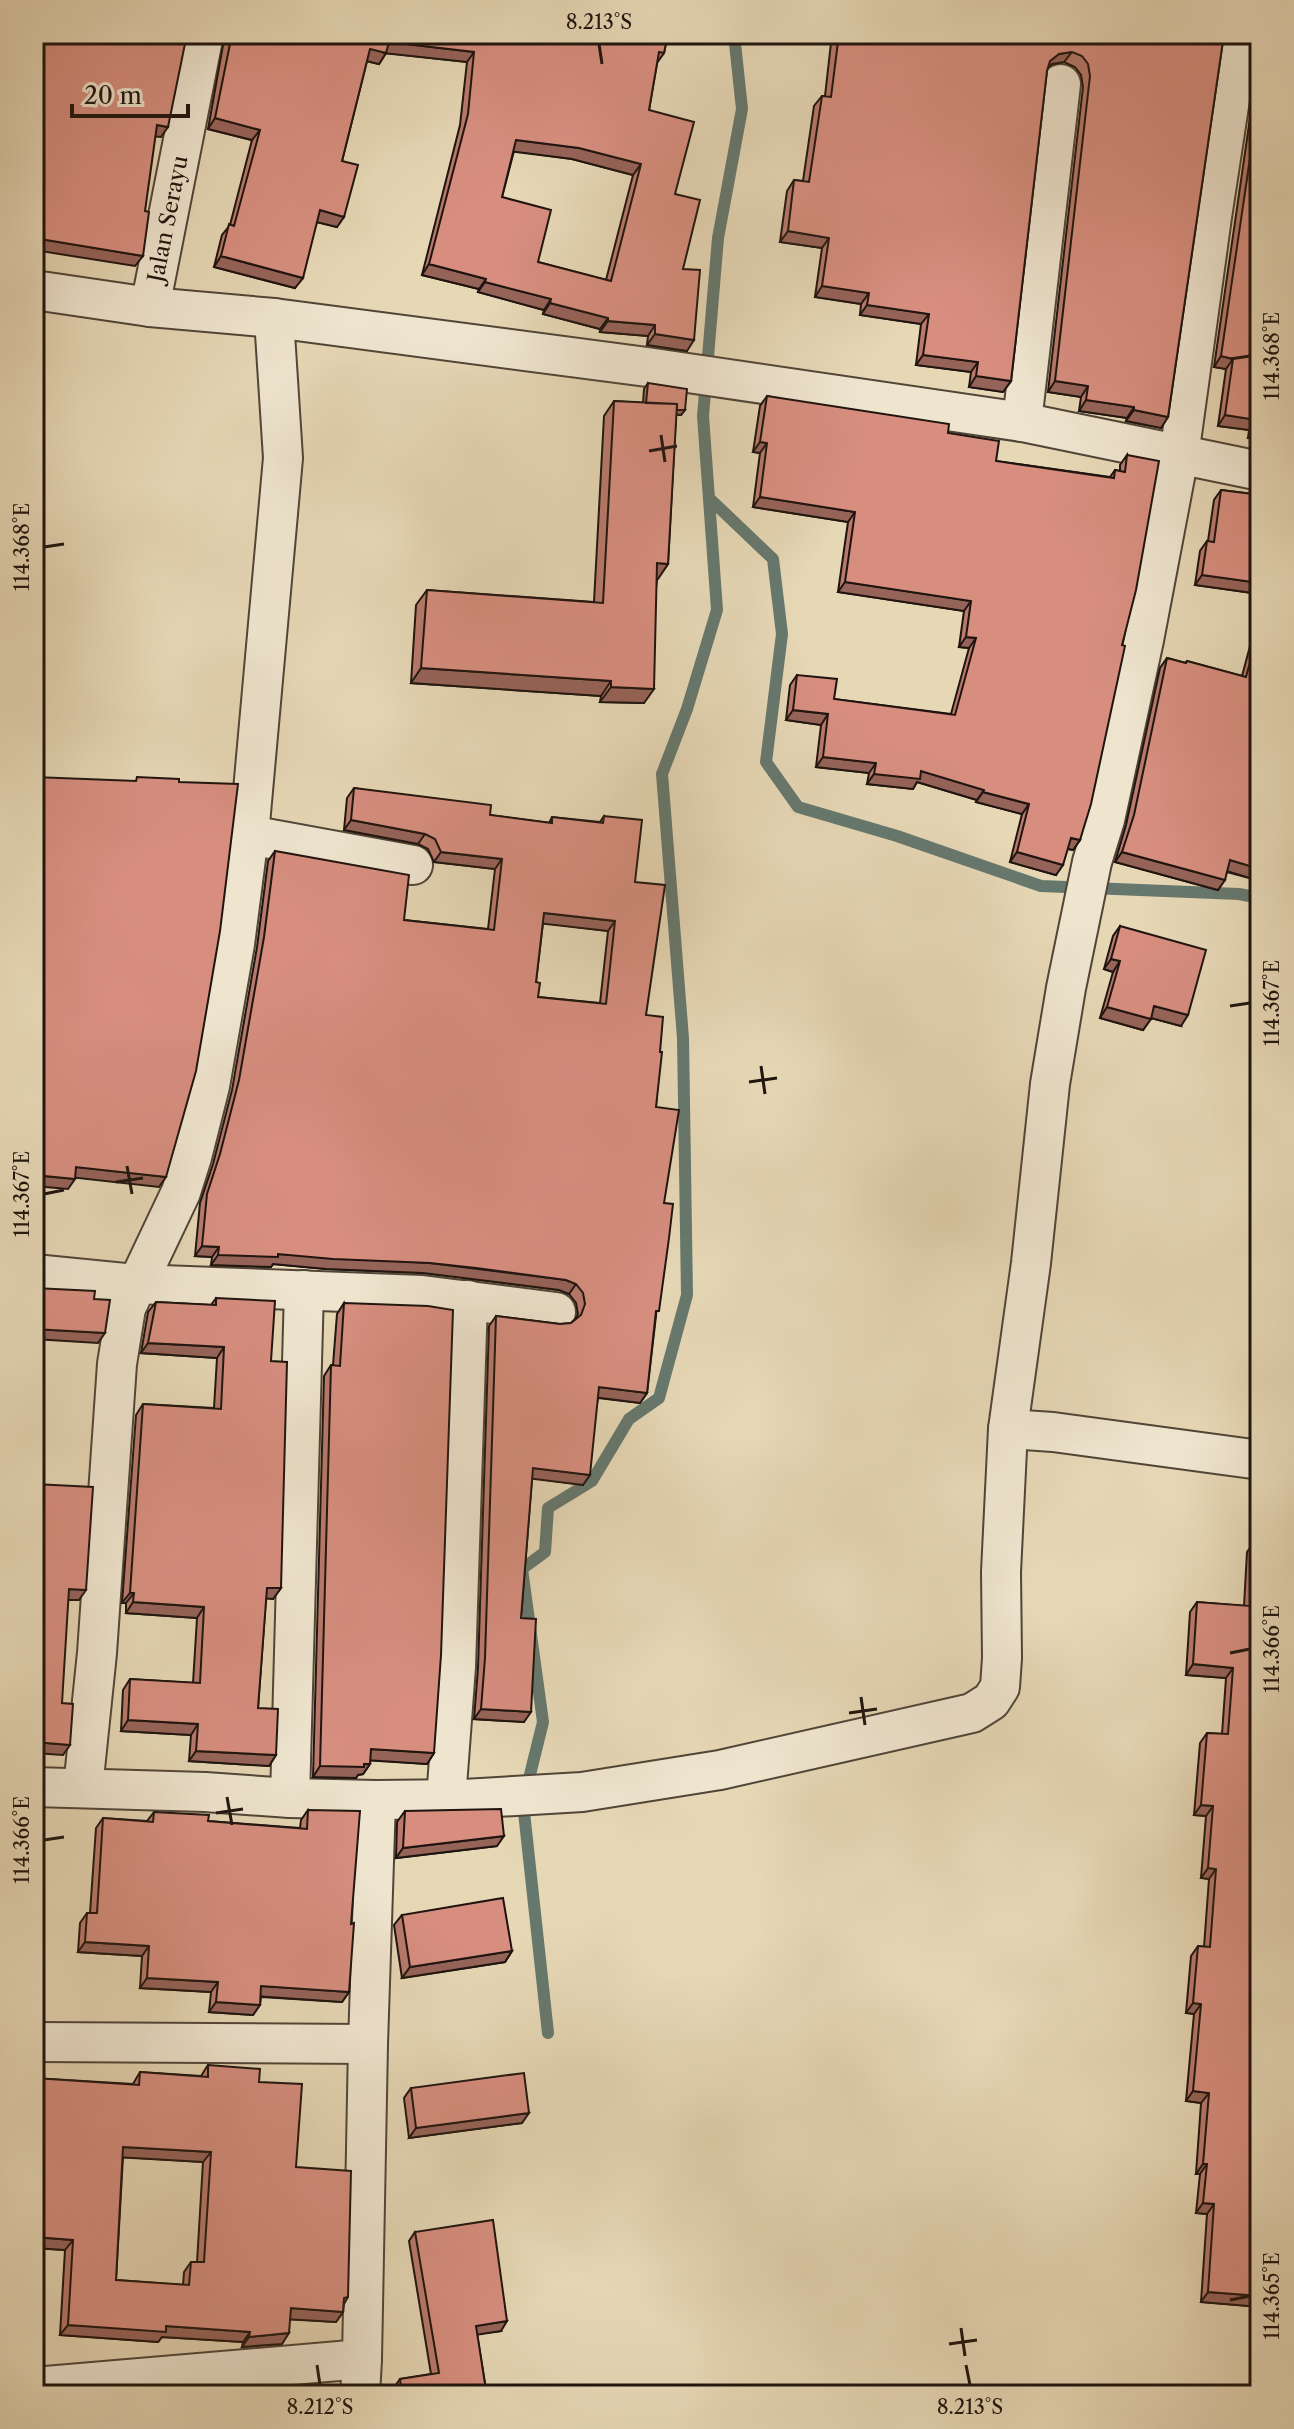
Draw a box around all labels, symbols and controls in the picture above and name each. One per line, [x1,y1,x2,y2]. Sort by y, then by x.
text: 8.213°S [566,10,632,34]
scale bar [72,68,188,118]
text: 20 m [84,81,142,110]
street label: Jalan Serayu [142,153,194,287]
text: 114.368°E [1260,312,1284,400]
text: 114.368°E [10,503,34,591]
text: 114.367°E [1260,960,1284,1046]
text: 114.367°E [10,1151,34,1237]
text: 114.366°E [1260,1605,1284,1693]
text: 114.366°E [10,1796,34,1884]
text: 114.365°E [1260,2252,1284,2340]
text: 8.212°S [286,2395,354,2419]
text: 8.213°S [937,2395,1003,2419]

